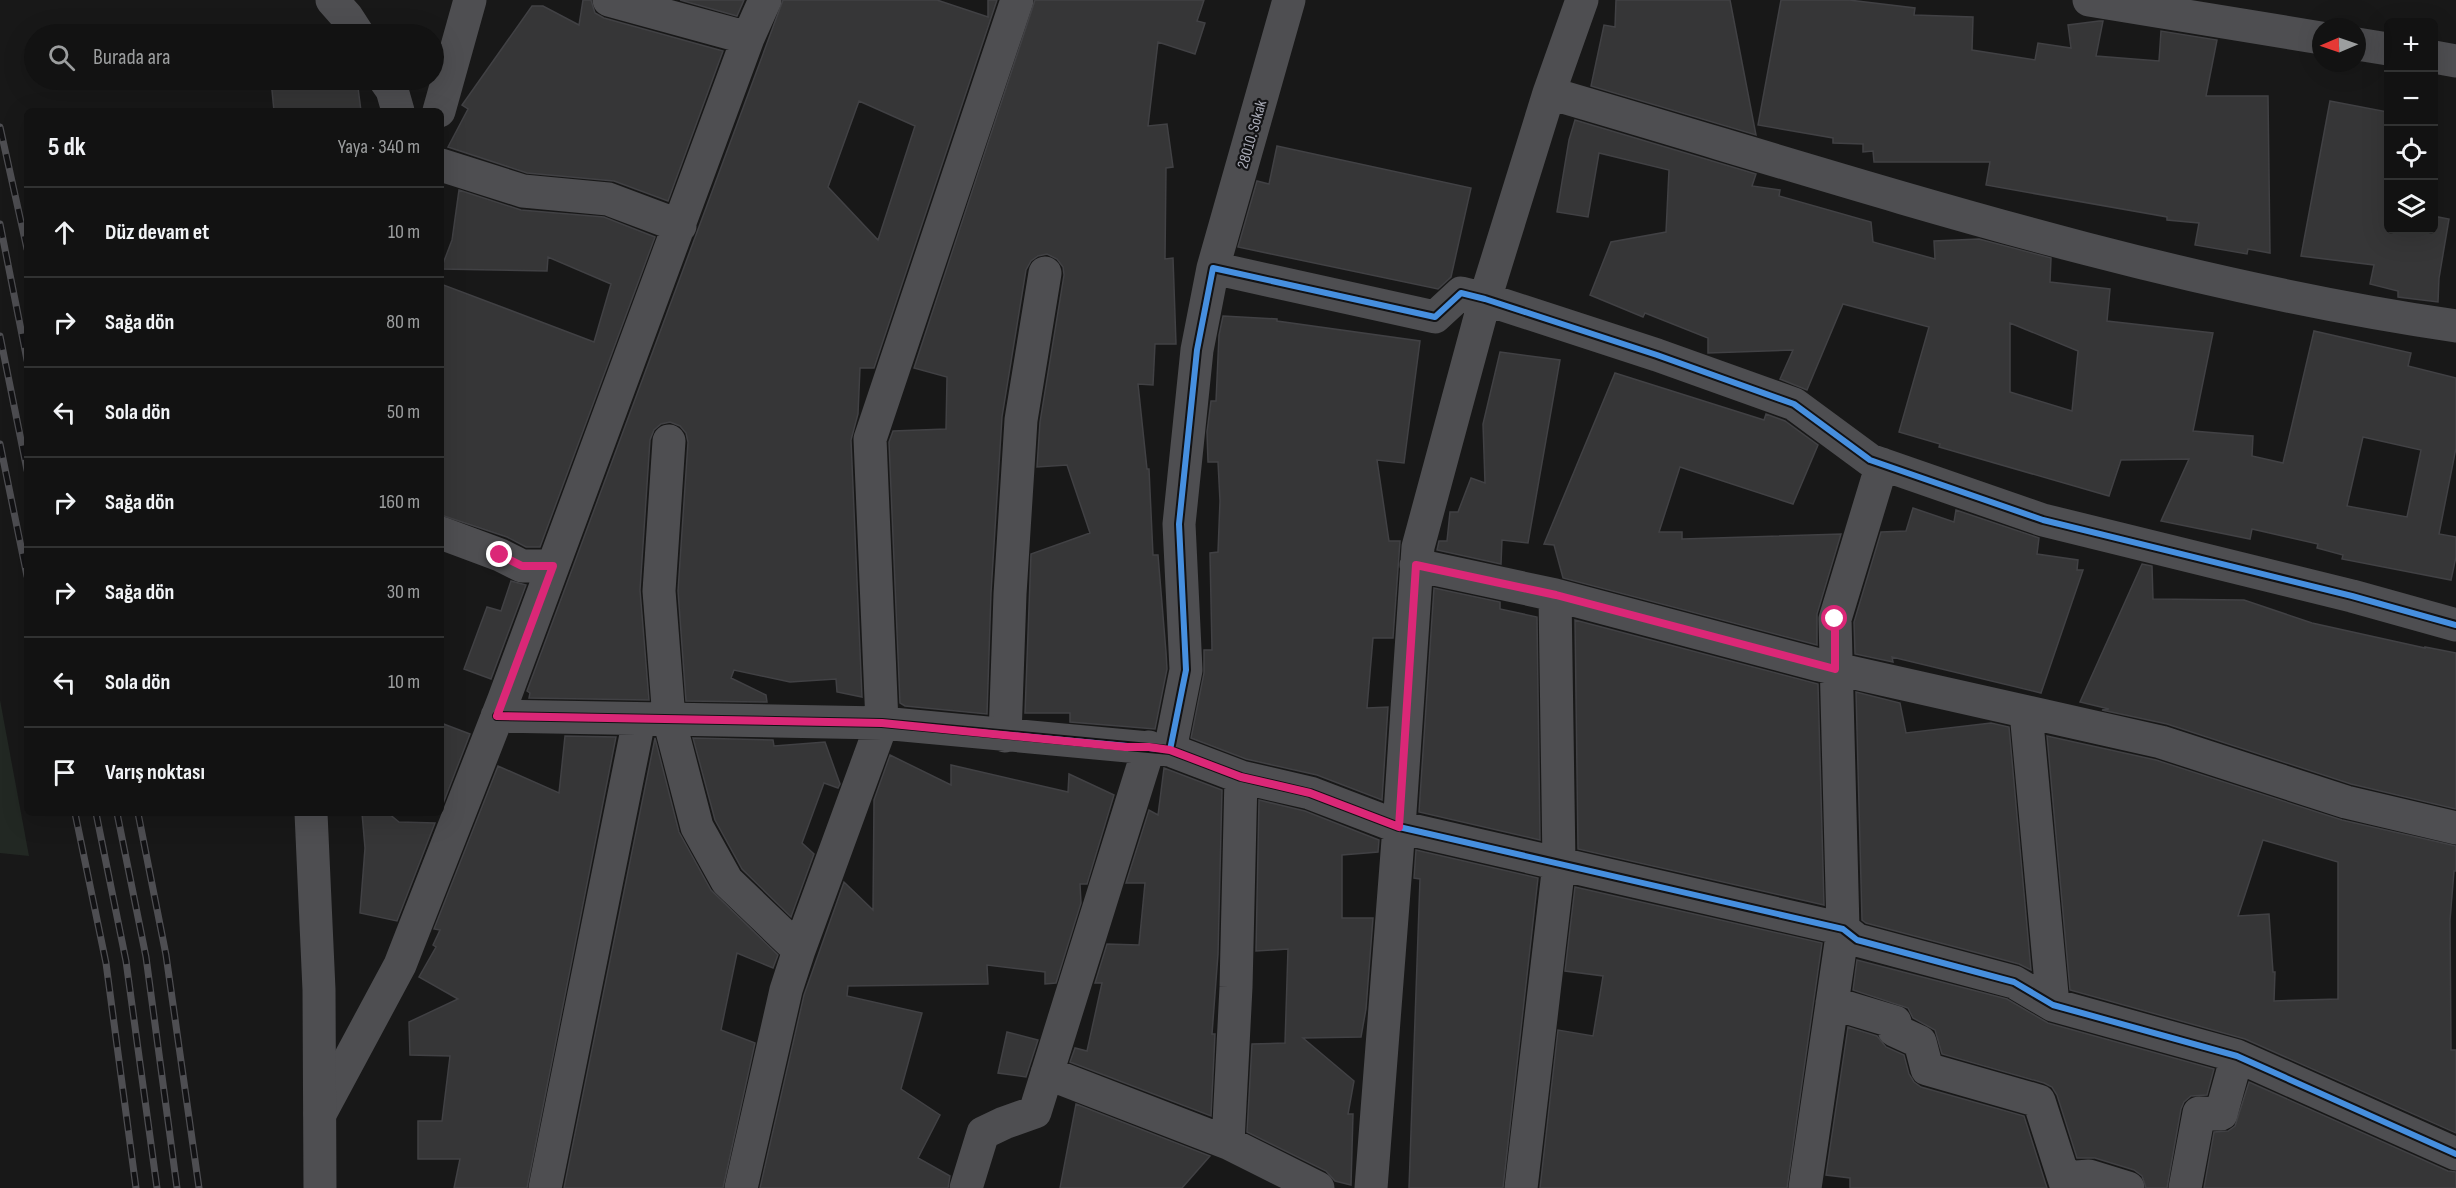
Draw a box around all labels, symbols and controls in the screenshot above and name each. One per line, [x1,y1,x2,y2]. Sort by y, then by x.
north arrow [2312,18,2366,72]
map controls [2384,18,2438,234]
button: + [2384,18,2438,72]
search box [24,24,444,90]
icon: search [45,41,78,74]
text: Burada ara [93,44,170,71]
button: − [2384,72,2438,126]
street label: 28010. Sokak [1234,98,1271,171]
button: locate [2384,126,2438,180]
text: 5 dk [48,132,86,163]
text: Yaya · 340 m [338,135,420,159]
button: layers [2384,180,2438,234]
icon: ahead [48,216,81,249]
text: Düz devam et [105,219,209,246]
text: 10 m [388,220,420,244]
icon: right [48,306,81,339]
text: Sağa dön [105,309,174,336]
text: 80 m [386,310,420,334]
icon: left [48,396,81,429]
text: Sola dön [105,399,170,426]
text: 50 m [387,400,420,424]
icon: right [48,486,81,519]
text: Sağa dön [105,489,174,516]
text: 160 m [379,490,420,514]
route end [486,541,512,567]
icon: right [48,576,81,609]
text: Sağa dön [105,579,174,606]
text: 30 m [387,580,420,604]
route start [1821,605,1847,631]
icon: left [48,666,81,699]
text: Sola dön [105,669,170,696]
text: 10 m [388,670,420,694]
icon: arrive [48,756,81,789]
text: Varış noktası [105,759,205,786]

